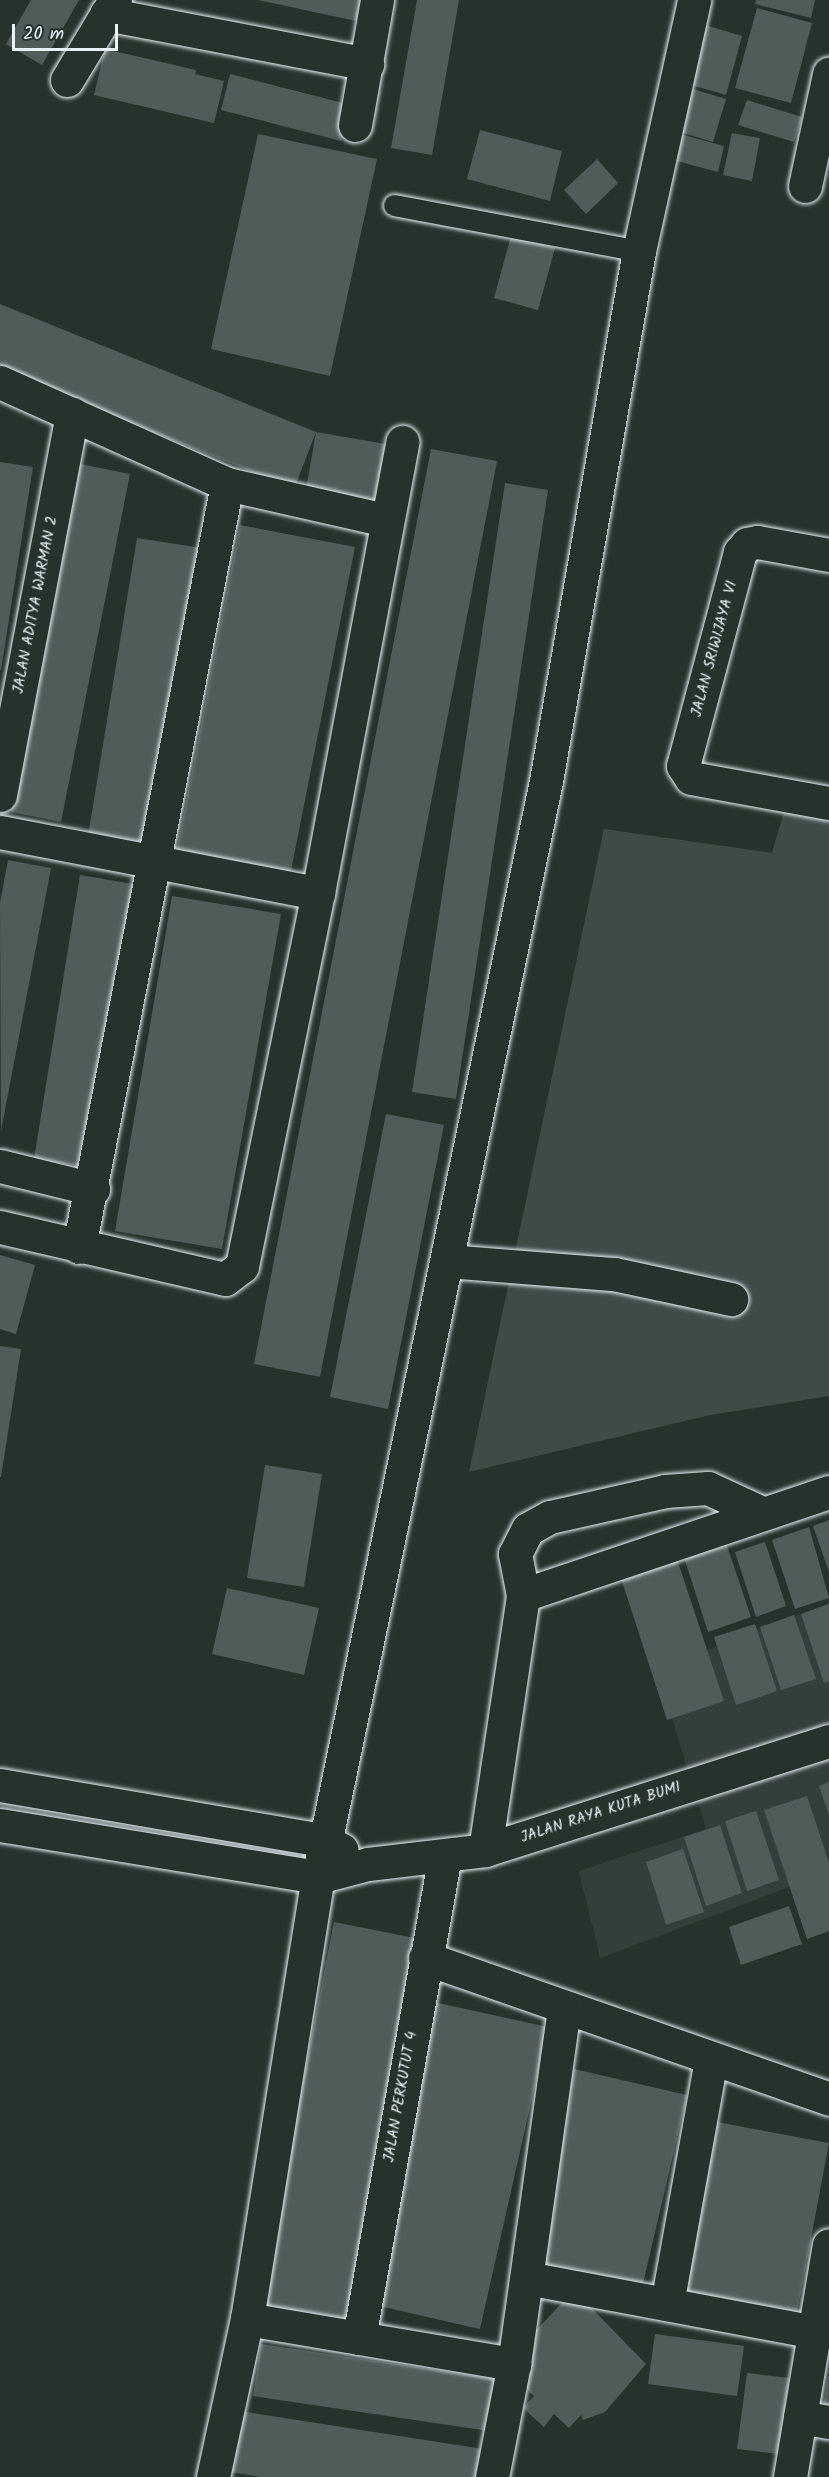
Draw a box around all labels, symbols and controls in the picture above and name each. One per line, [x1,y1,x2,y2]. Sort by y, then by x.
scale bar [15,12,122,50]
text: 20 m [23,20,64,49]
street label: JALAN ADITYA WARMAN 2 [10,515,62,695]
street label: JALAN SRIWIJAYA VI [688,579,742,719]
street label: JALAN RAYA KUTA BUMI [519,1779,683,1847]
street label: JALAN PERKUTUT 4 [381,2030,421,2164]

